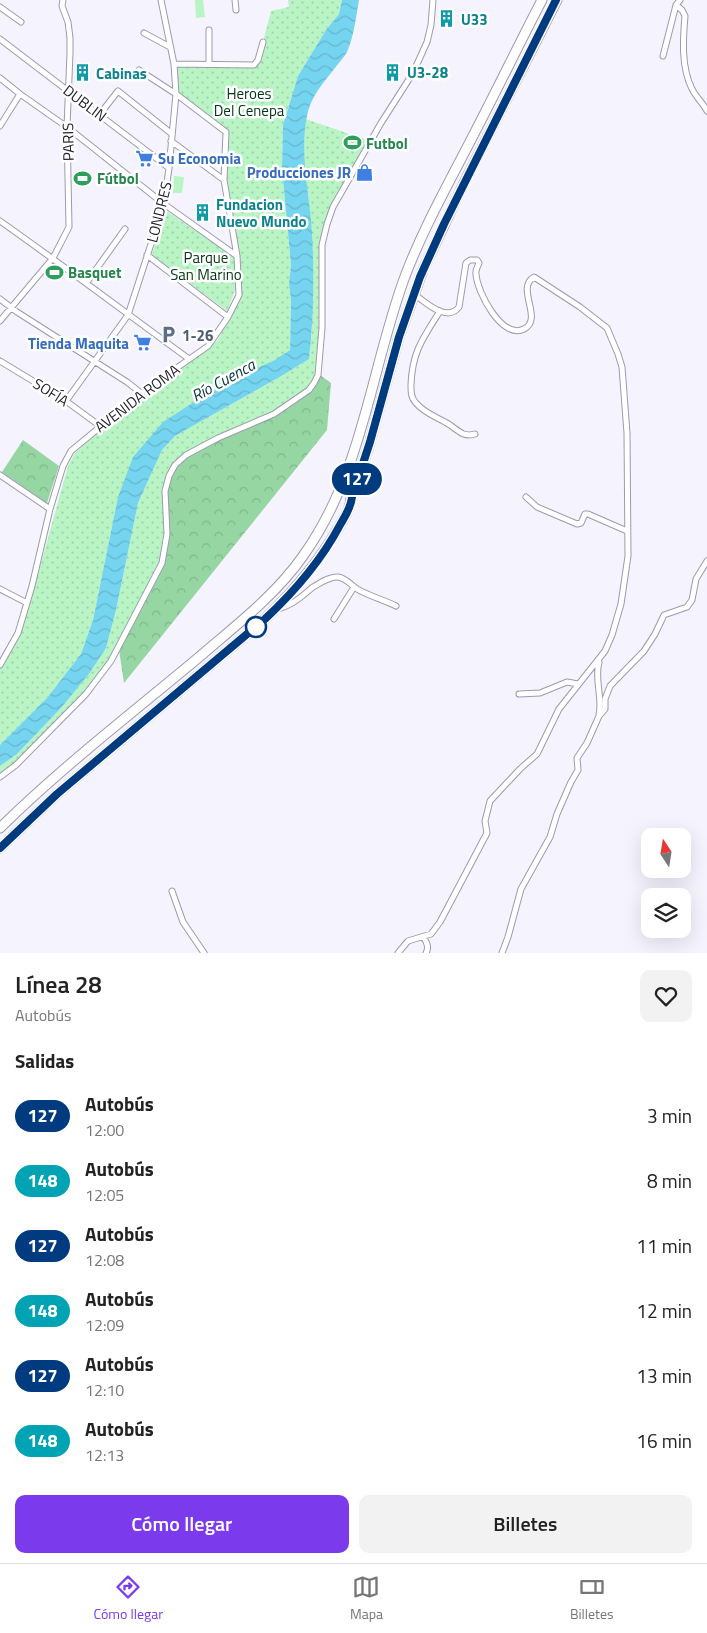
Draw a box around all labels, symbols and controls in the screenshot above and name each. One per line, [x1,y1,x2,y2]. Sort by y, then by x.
place label: U33 [461,8,488,31]
building icon: U33 [437,9,457,29]
place label: U3-28 [407,61,448,84]
place label: Cabinas [96,62,147,85]
building icon: U3-28 [383,62,403,82]
building icon: Cabinas [72,63,92,83]
street label: DUBLIN [58,79,112,127]
park label: Heroes Del Cenepa [214,82,285,122]
street label: PARIS [56,123,80,161]
place label: Futbol [366,132,408,155]
sports icon: Futbol [342,133,362,153]
place label: Su Economia [158,147,241,170]
supermarket icon: Su Economia [134,148,154,168]
place label: Producciones JR [247,161,351,184]
shop icon: Producciones JR [355,162,375,182]
place label: Fútbol [97,167,139,190]
sports icon: Fútbol [73,168,93,188]
street label: LONDRES [140,179,178,245]
place label: Fundacion Nuevo Mundo [216,193,307,233]
building icon: Fundacion Nuevo Mundo [192,203,212,223]
park label: Parque San Marino [170,246,242,286]
place label: Basquet [68,261,122,284]
sports icon: Basquet [44,262,64,282]
place label: 1-26 [182,324,213,347]
parking icon: 1-26 [158,325,178,345]
place label: Tienda Maquita [28,332,129,355]
supermarket icon: Tienda Maquita [133,333,153,353]
water label: Río Cuenca [187,352,260,407]
street label: AVENIDA ROMA [89,358,185,438]
street label: SOFÍA [29,372,73,412]
line badge: 127 [328,463,386,495]
text: 127 [342,465,372,492]
unlabelled marker [245,616,267,638]
north arrow [641,828,691,878]
map controls [641,828,691,938]
button: layers [641,888,691,938]
text: Línea 28 [15,966,102,1002]
button: heart [640,970,692,1022]
text: Autobús [15,1003,71,1027]
text: Salidas [15,1046,74,1075]
text: Autobús [85,1089,154,1118]
text: 3 min [647,1101,692,1130]
text: 127 [27,1102,58,1129]
text: 12:00 [85,1118,124,1142]
text: Autobús [85,1154,154,1183]
text: 8 min [647,1166,692,1195]
text: 148 [27,1167,58,1194]
text: 12:05 [85,1183,124,1207]
text: Autobús [85,1219,154,1248]
text: 11 min [636,1231,692,1260]
text: 127 [27,1232,58,1259]
text: 12:08 [85,1248,124,1272]
text: Autobús [85,1284,154,1313]
text: 12 min [636,1296,692,1325]
text: 148 [27,1297,58,1324]
text: 12:09 [85,1313,124,1337]
text: Autobús [85,1349,154,1378]
text: 13 min [636,1361,692,1390]
text: 127 [27,1362,58,1389]
text: 12:10 [85,1378,124,1402]
text: Autobús [85,1414,154,1443]
text: 16 min [636,1426,692,1455]
text: 148 [27,1427,58,1454]
text: 12:13 [85,1443,124,1467]
button: Cómo llegar [15,1495,349,1553]
button: Billetes [359,1495,692,1553]
tab: Cómo llegar [93,1573,163,1624]
tab: Mapa [350,1573,383,1624]
tab: Billetes [570,1573,614,1624]

